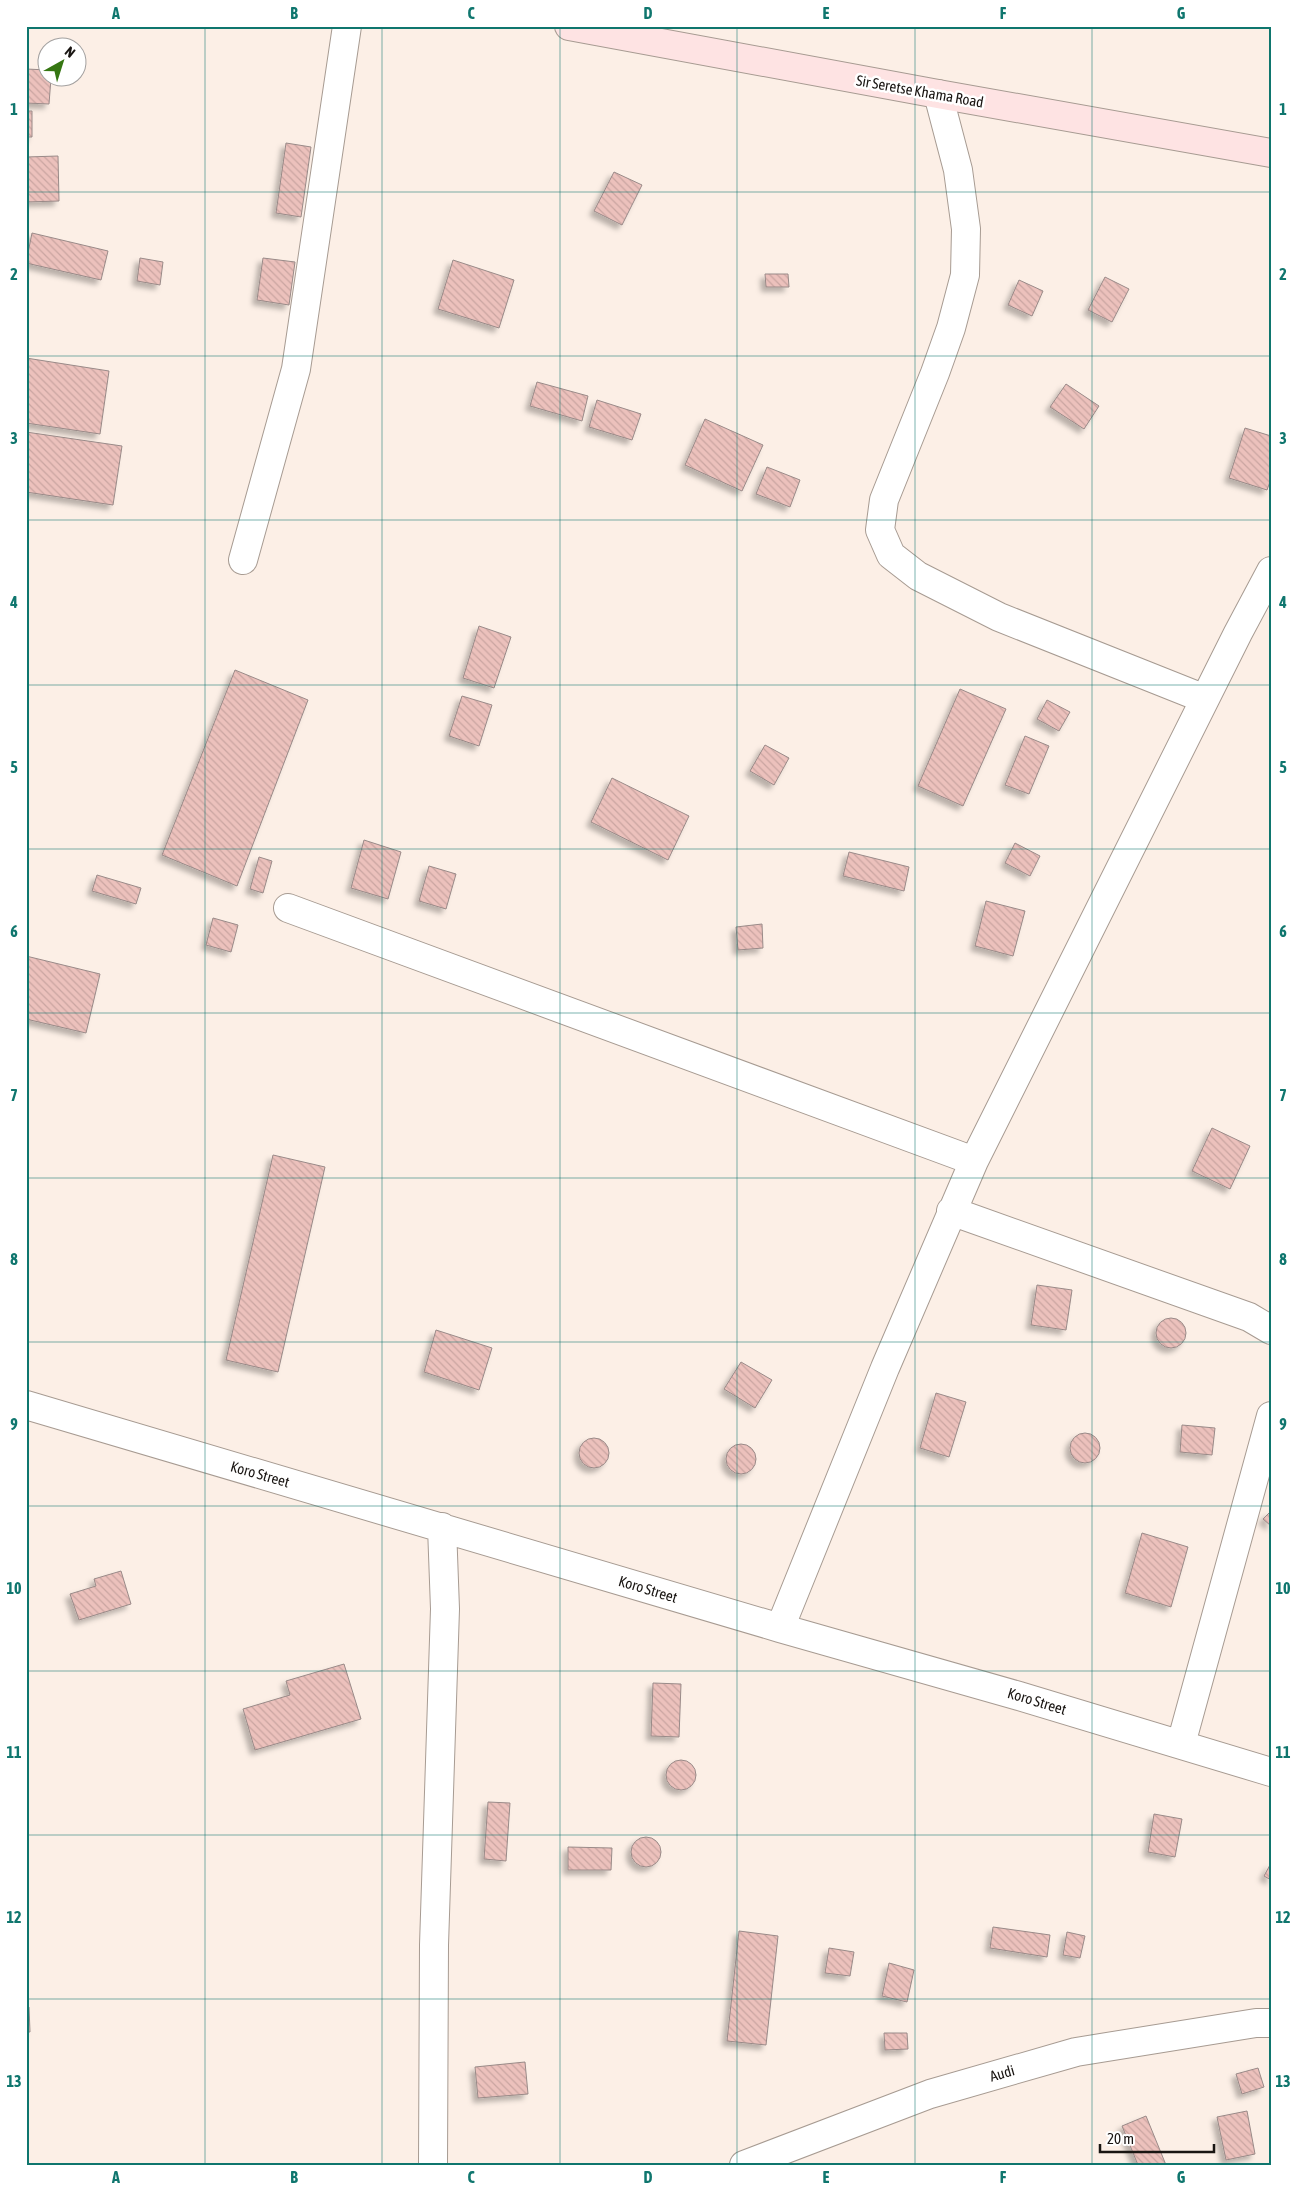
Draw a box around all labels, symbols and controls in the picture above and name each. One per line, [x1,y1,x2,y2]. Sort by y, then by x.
text: A [111,4,120,22]
text: B [290,4,298,22]
text: C [467,4,475,22]
text: D [644,4,653,22]
text: E [823,4,830,22]
text: F [1000,4,1007,22]
text: G [1177,4,1186,22]
north arrow [38,38,88,88]
text: N [62,43,78,61]
street label: Sir Seretse Khama Road [855,71,985,111]
text: 1 [10,100,18,118]
text: 1 [1279,100,1287,118]
text: 2 [10,265,18,283]
text: 2 [1279,265,1287,283]
text: 3 [10,429,18,447]
text: 3 [1279,429,1287,447]
text: 4 [9,593,18,611]
text: 4 [1278,593,1287,611]
text: 5 [10,758,18,776]
text: 5 [1279,758,1287,776]
text: 6 [10,922,18,940]
text: 6 [1279,922,1287,940]
text: 7 [10,1086,18,1104]
text: 7 [1279,1086,1287,1104]
text: 8 [10,1250,18,1268]
text: 8 [1279,1250,1287,1268]
text: 9 [10,1415,18,1433]
text: 9 [1279,1415,1287,1433]
street label: Koro Street [229,1457,291,1491]
street label: Koro Street [617,1572,679,1606]
text: 10 [6,1579,22,1597]
text: 10 [1275,1579,1291,1597]
street label: Koro Street [1006,1684,1068,1718]
text: 11 [6,1743,22,1761]
text: 11 [1275,1743,1291,1761]
text: 12 [6,1908,22,1926]
text: 12 [1275,1908,1291,1926]
street label: Audi [988,2061,1016,2085]
text: 13 [6,2072,22,2090]
text: 13 [1275,2072,1291,2090]
scale bar [1100,2121,1213,2153]
text: 20 m [1107,2130,1134,2147]
text: A [111,2168,120,2186]
text: B [290,2168,298,2186]
text: C [467,2168,475,2186]
text: D [644,2168,653,2186]
text: E [823,2168,830,2186]
text: F [1000,2168,1007,2186]
text: G [1177,2168,1186,2186]

